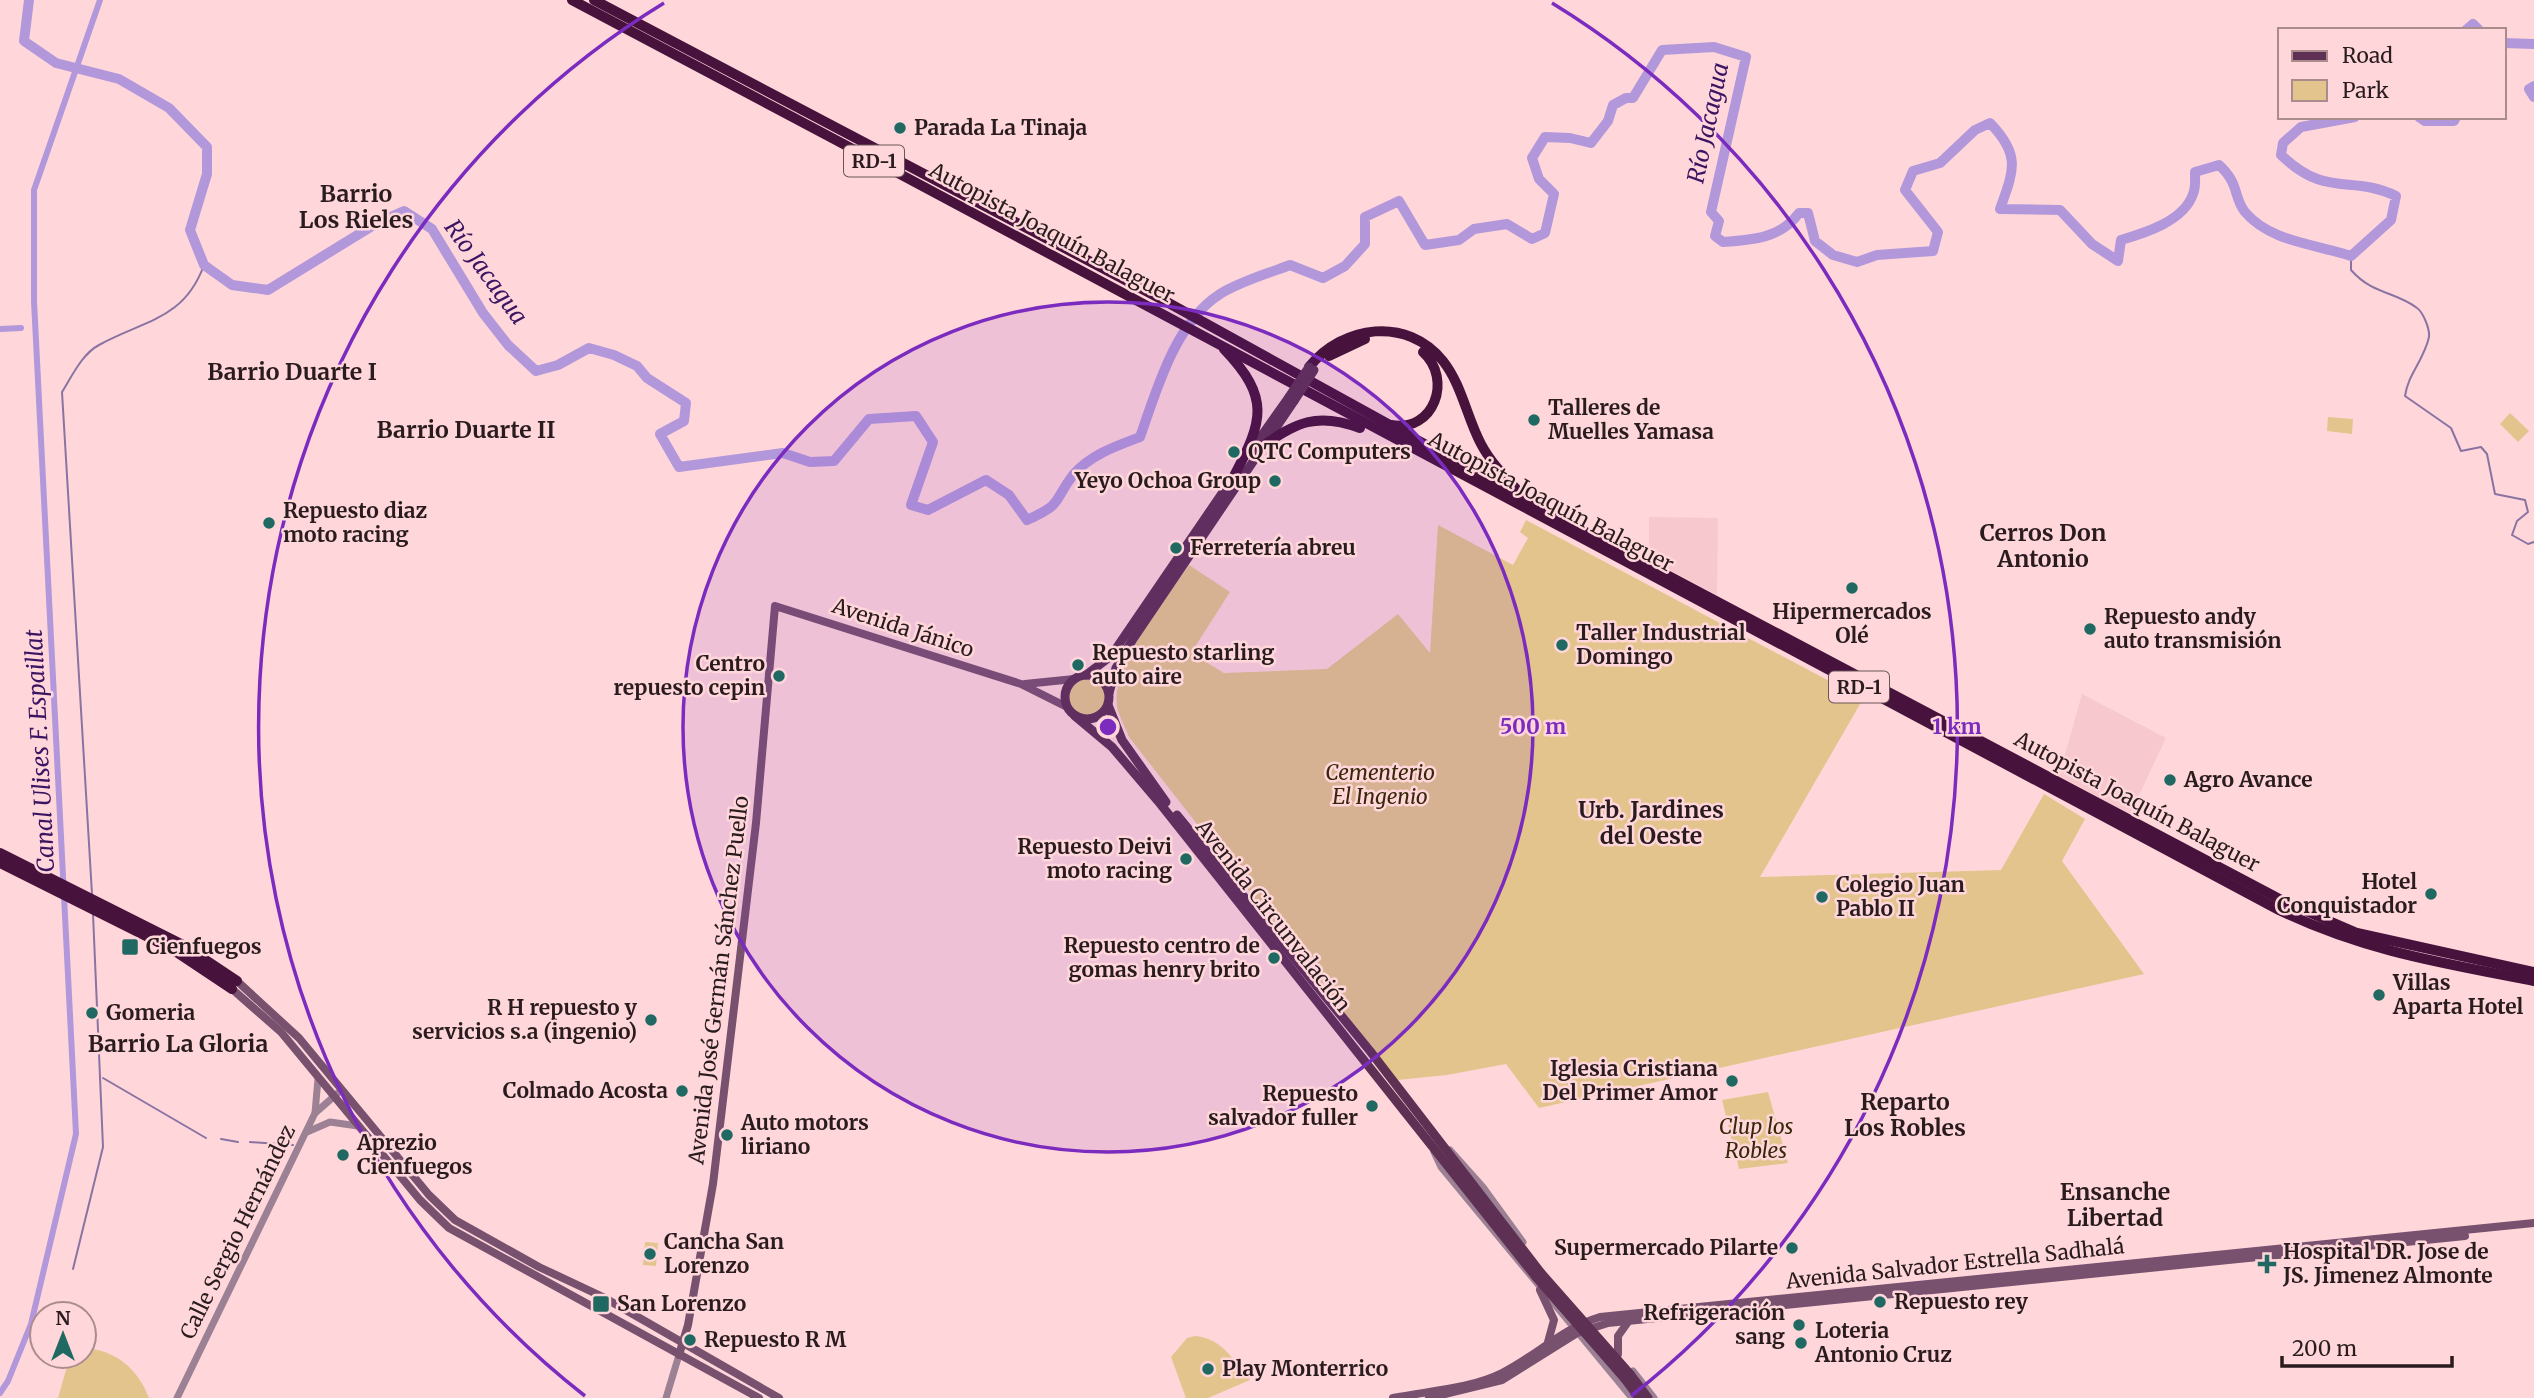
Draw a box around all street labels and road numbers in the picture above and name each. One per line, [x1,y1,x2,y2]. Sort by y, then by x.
road number: RD-1 [844,146,904,176]
street label: Autopista Joaquín Balaguer [924,156,1180,309]
street label: Autopista Joaquín Balaguer [1423,425,1679,578]
street label: Avenida Jánico [828,592,977,663]
road number: RD-1 [1829,672,1889,702]
street label: Autopista Joaquín Balaguer [2009,725,2265,878]
street label: Avenida José Germán Sánchez Puello [682,794,755,1167]
street label: Avenida Circunvalación [1189,813,1357,1017]
street label: Calle Sergio Hernández [174,1120,301,1343]
street label: Avenida Salvador Estrella Sadhalá [1783,1232,2125,1295]

